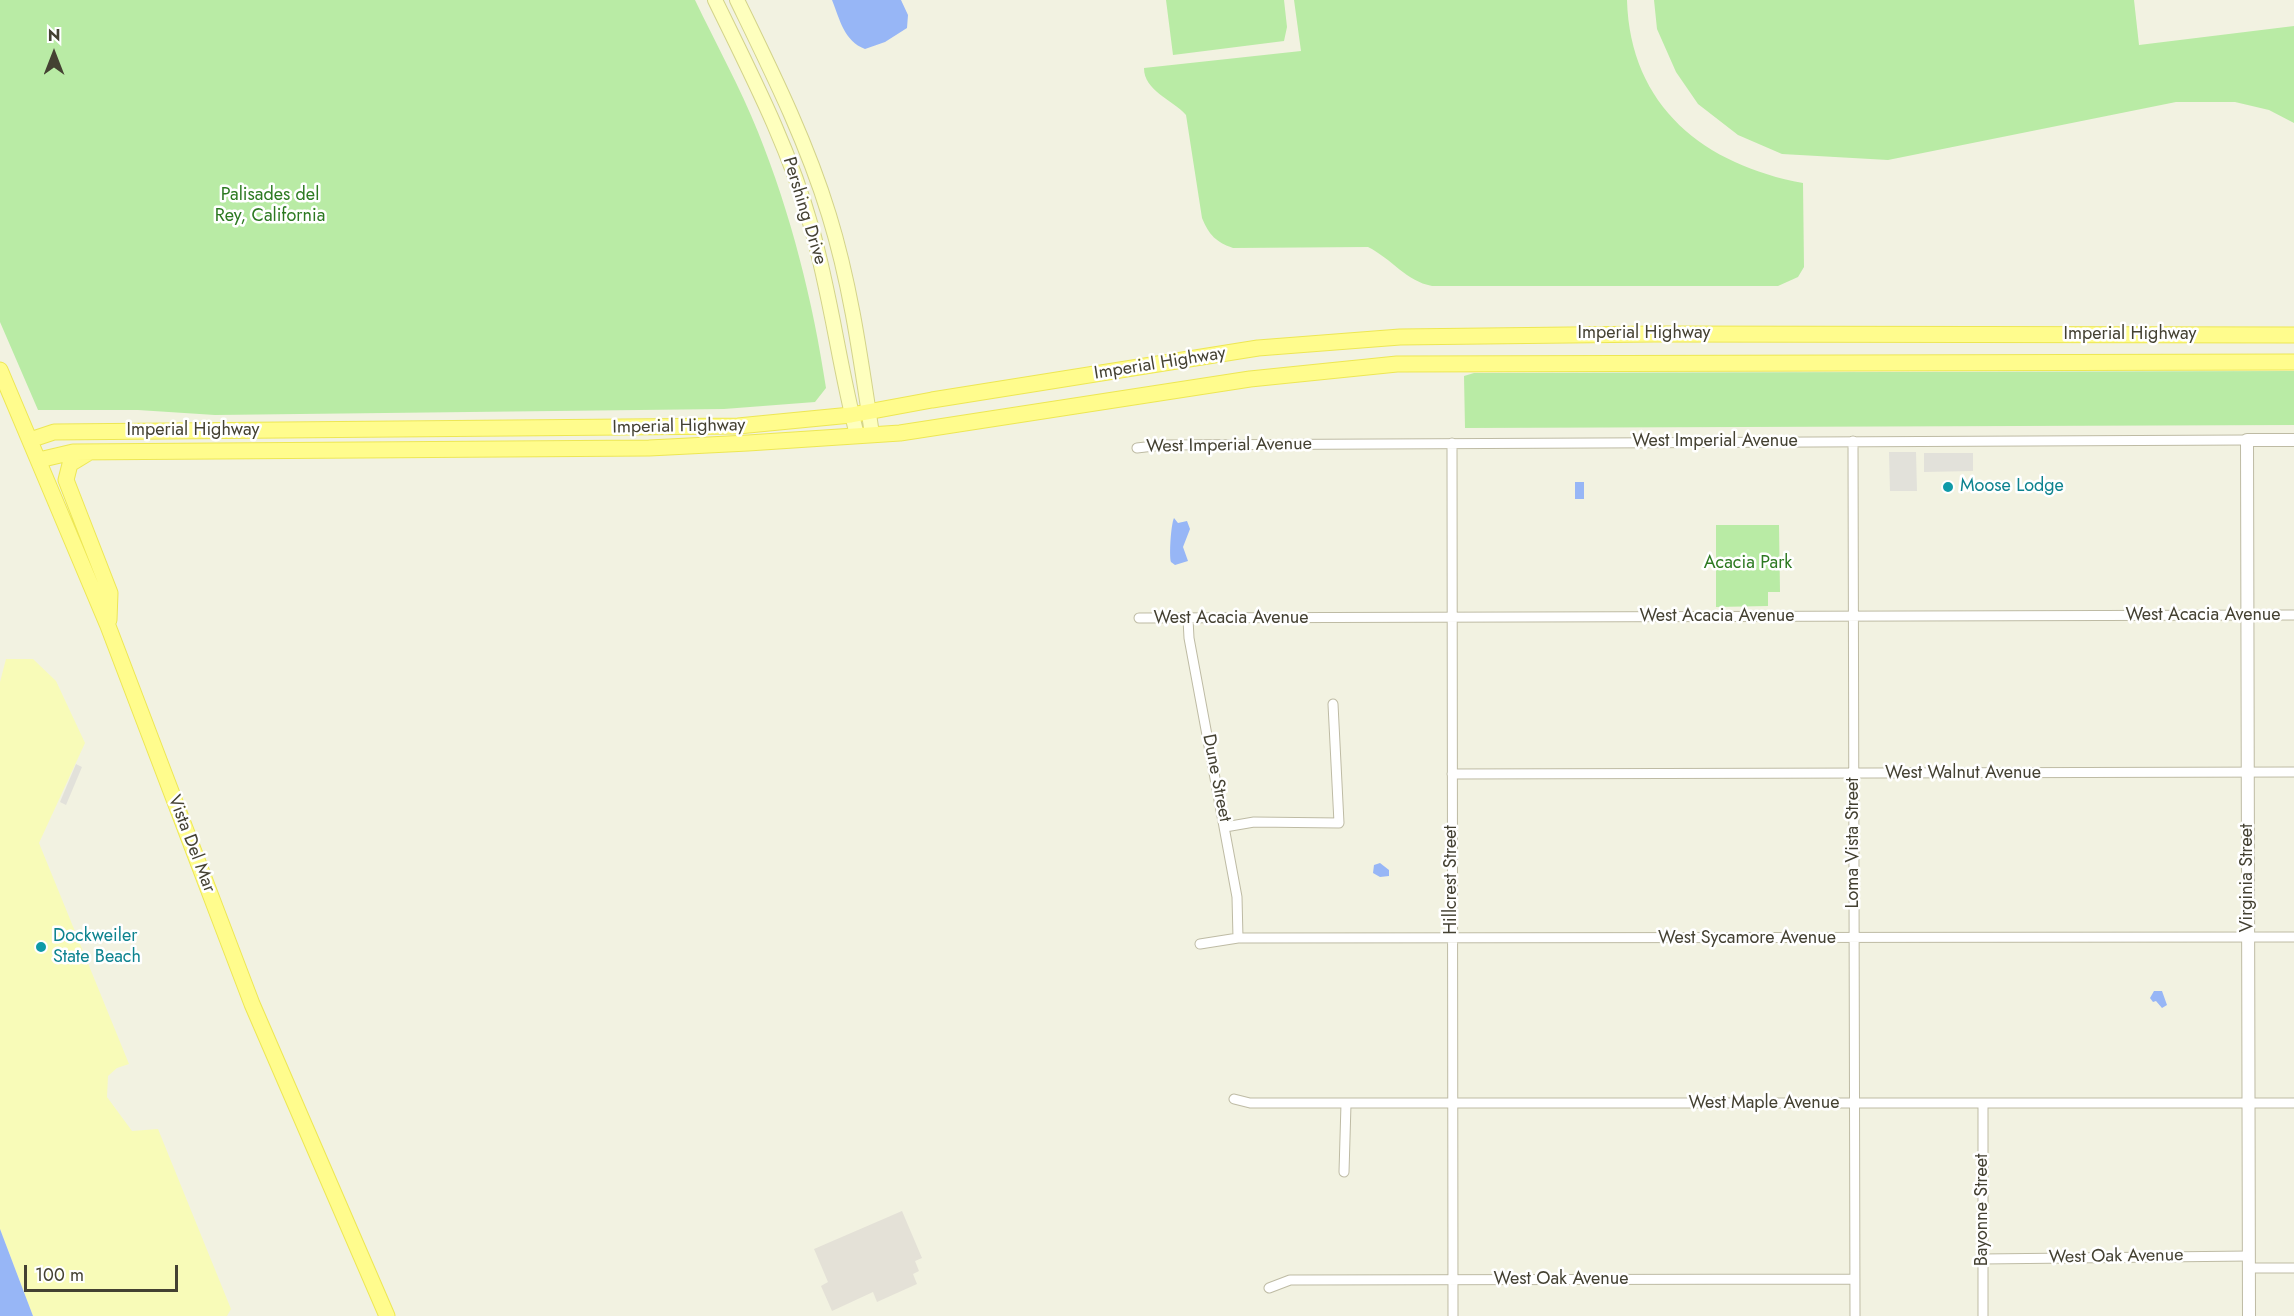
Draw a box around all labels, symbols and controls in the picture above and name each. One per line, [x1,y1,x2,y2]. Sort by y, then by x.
north arrow [24,24,84,84]
text: N [48,24,60,47]
street label: Pershing Drive [777,155,831,267]
park label: Palisades del Rey, California [215,185,325,228]
street label: Imperial Highway [1578,323,1710,345]
street label: Imperial Highway [2064,324,2196,346]
street label: Imperial Highway [1093,343,1227,385]
street label: Imperial Highway [612,415,746,439]
street label: Imperial Highway [127,420,259,442]
street label: West Imperial Avenue [1632,431,1798,453]
street label: West Imperial Avenue [1146,434,1312,458]
place label: Moose Lodge [1960,476,2064,498]
marker: Moose Lodge [1941,480,1955,494]
park label: Acacia Park [1704,553,1792,575]
street label: West Acacia Avenue [2125,605,2281,627]
street label: West Acacia Avenue [1639,606,1795,628]
street label: West Acacia Avenue [1153,608,1309,630]
street label: Dune Street [1197,732,1235,824]
street label: West Walnut Avenue [1885,763,2041,785]
street label: Loma Vista Street [1843,777,1865,909]
street label: Vista Del Mar [163,792,219,896]
street label: Virginia Street [2237,824,2259,932]
street label: Hillcrest Street [1441,825,1463,935]
place label: Dockweiler State Beach [53,926,141,968]
street label: West Sycamore Avenue [1658,928,1836,950]
marker: Dockweiler State Beach [34,940,48,954]
street label: West Maple Avenue [1688,1093,1840,1115]
street label: Bayonne Street [1972,1154,1994,1266]
street label: West Oak Avenue [2048,1245,2184,1269]
scale bar [27,1253,182,1291]
text: 100 m [35,1262,84,1288]
street label: West Oak Avenue [1494,1269,1628,1291]

